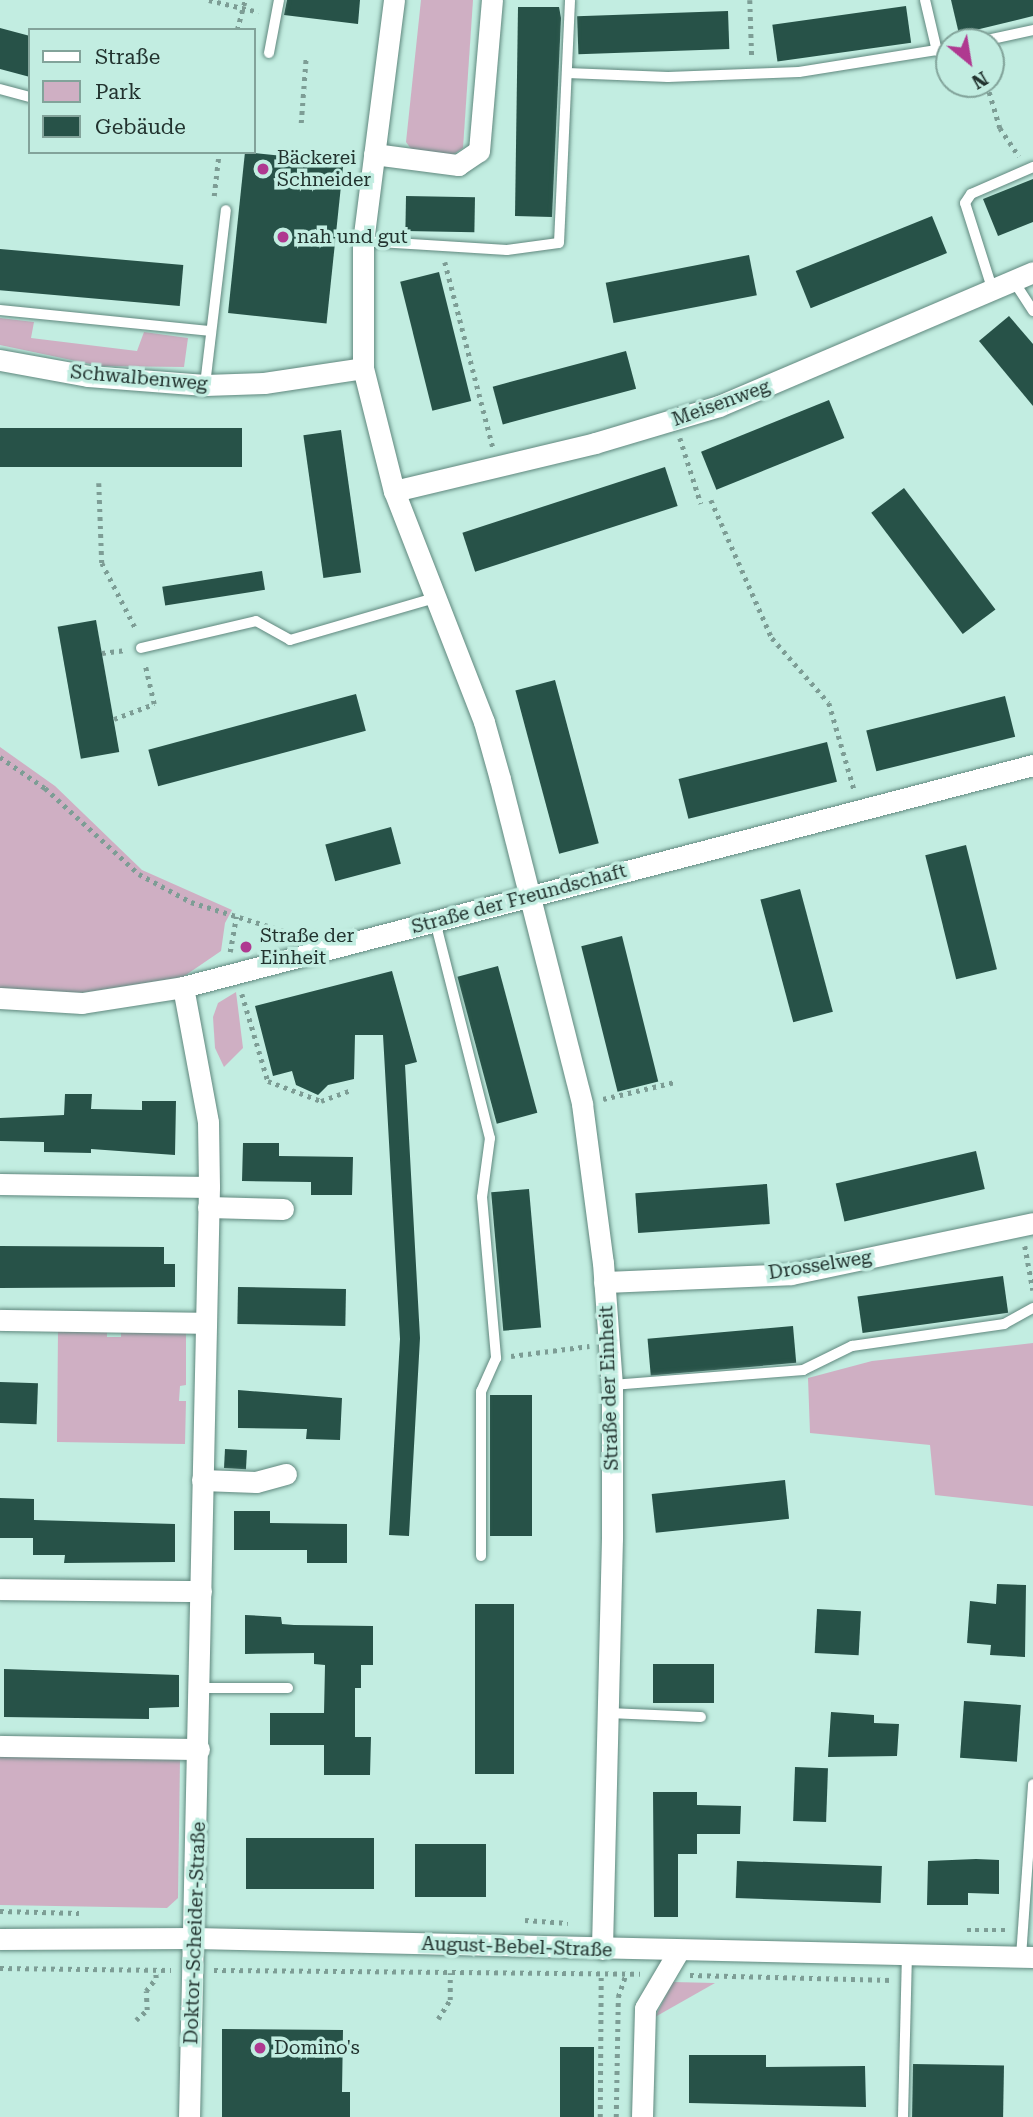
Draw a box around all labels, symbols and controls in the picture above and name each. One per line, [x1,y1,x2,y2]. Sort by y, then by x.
legend [28,28,256,154]
north arrow [935,28,1005,98]
text: Straße [95,45,160,69]
text: N [968,66,992,94]
text: Park [95,80,141,104]
text: Gebäude [95,115,186,139]
place label: Bäckerei Schneider [277,147,371,191]
marker: Bäckerei Schneider [255,161,271,177]
place label: nah und gut [297,226,407,248]
marker: nah und gut [275,229,291,245]
street label: Schwalbenweg [69,361,209,395]
street label: Meisenweg [669,375,773,431]
street label: Straße der Freundschaft [409,859,629,939]
place label: Straße der Einheit [260,925,354,969]
marker: Straße der Einheit [238,939,254,955]
street label: Drosselweg [767,1246,873,1284]
street label: Straße der Einheit [595,1305,623,1471]
street label: Doktor-Scheider-Straße [180,1821,210,2045]
street label: August-Bebel-Straße [421,1932,613,1962]
place label: Domino's [274,2037,360,2059]
marker: Domino's [252,2040,268,2056]

